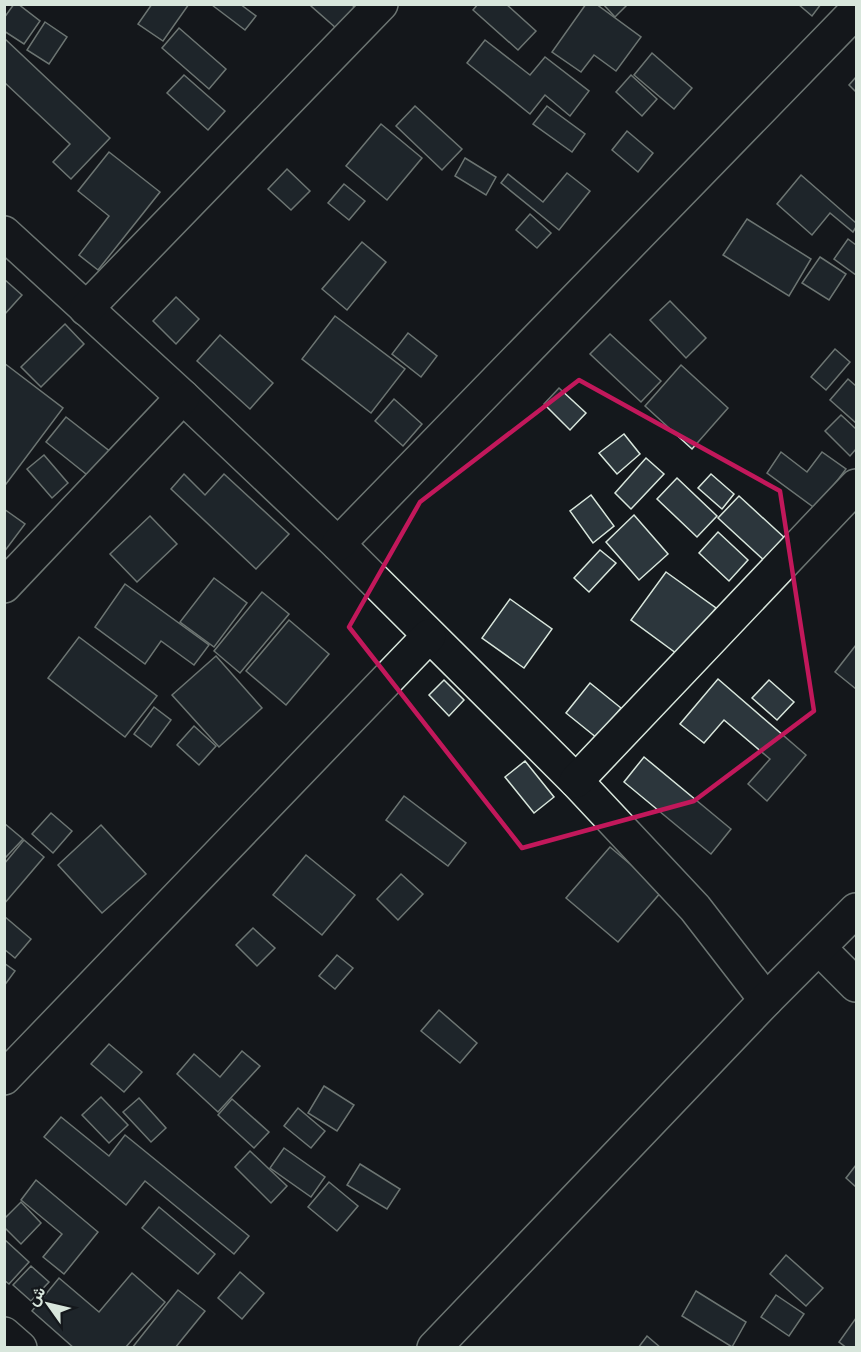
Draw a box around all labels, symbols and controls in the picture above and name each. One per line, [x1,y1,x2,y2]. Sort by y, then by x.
north arrow [18,1274,78,1334]
text: ش [22,1282,53,1312]

